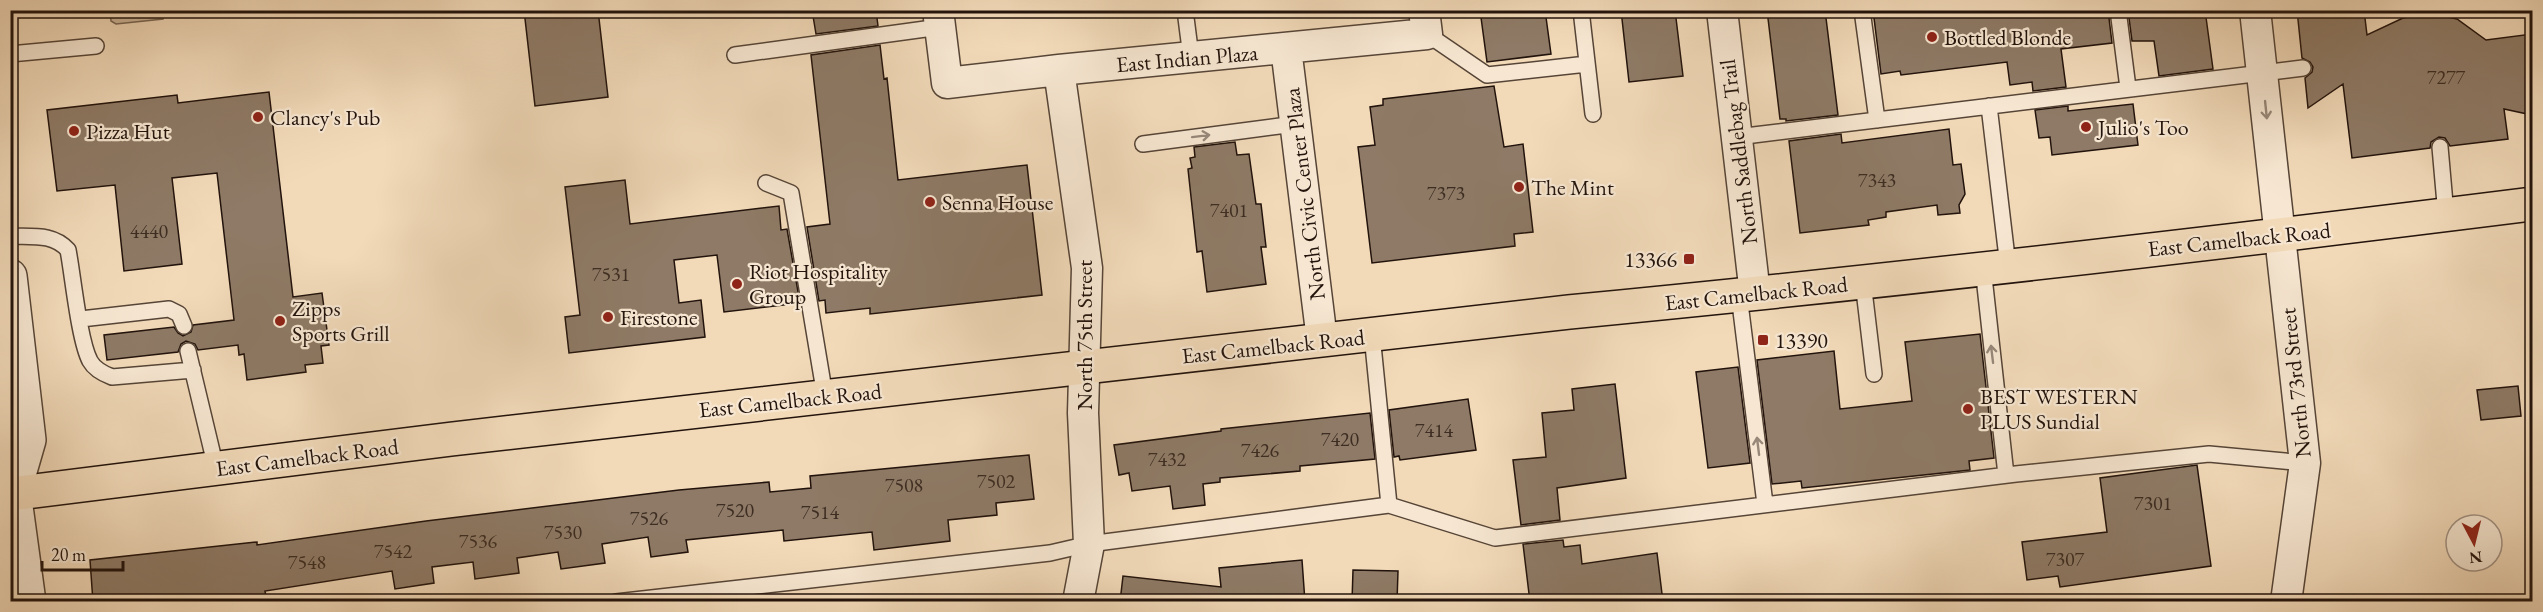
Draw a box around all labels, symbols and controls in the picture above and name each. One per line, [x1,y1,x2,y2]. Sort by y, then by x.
place label: Bottled Blonde [1944,23,2072,52]
marker: Bottled Blonde [1925,30,1939,44]
street label: East Indian Plaza [1115,38,1259,79]
street label: North Saddlebag Trail [1713,58,1764,246]
house number: 7277 [2427,64,2466,90]
street label: North Civic Center Plaza [1277,86,1332,302]
one-way arrow [2261,100,2272,120]
place label: Clancy's Pub [270,103,380,132]
marker: Clancy's Pub [251,110,265,124]
place label: Julio's Too [2096,113,2189,142]
place label: Pizza Hut [86,117,170,146]
marker: Julio's Too [2079,120,2093,134]
marker: Pizza Hut [67,124,81,138]
one-way arrow [1191,130,1211,141]
house number: 7343 [1858,167,1896,193]
place label: The Mint [1531,173,1614,202]
house number: 7373 [1427,180,1465,206]
marker: The Mint [1512,180,1526,194]
place label: Senna House [942,188,1054,217]
marker: Senna House [923,195,937,209]
house number: 7401 [1210,197,1248,223]
street label: East Camelback Road [2146,215,2333,264]
house number: 4440 [130,218,169,244]
place label: 13366 [1624,245,1677,274]
marker: 13366 [1682,252,1696,266]
place label: Riot Hospitality Group [749,257,888,311]
street label: North 75th Street [1070,260,1099,410]
house number: 7531 [592,261,630,287]
street label: East Camelback Road [1663,269,1850,318]
marker: Riot Hospitality Group [730,277,744,291]
place label: Zipps Sports Grill [292,294,390,348]
place label: Firestone [620,303,698,332]
street label: North 73rd Street [2273,306,2318,459]
marker: Firestone [601,310,615,324]
marker: Zipps Sports Grill [273,314,287,328]
street label: East Camelback Road [1180,322,1367,371]
place label: 13390 [1775,326,1828,355]
marker: 13390 [1756,333,1770,347]
one-way arrow [1987,345,1998,365]
street label: East Camelback Road [697,376,884,425]
place label: BEST WESTERN PLUS Sundial [1980,382,2138,436]
marker: BEST WESTERN PLUS Sundial [1961,402,1975,416]
house number: 7414 [1415,417,1454,443]
house number: 7420 [1321,426,1360,452]
street label: East Camelback Road [214,432,401,483]
one-way arrow [1752,436,1763,456]
house number: 7426 [1241,437,1280,463]
house number: 7432 [1148,446,1187,472]
house number: 7502 [977,468,1016,494]
house number: 7508 [885,472,923,498]
house number: 7301 [2134,490,2172,516]
house number: 7520 [716,497,755,523]
house number: 7514 [801,499,840,525]
house number: 7526 [630,505,669,531]
north arrow [2444,513,2504,573]
house number: 7530 [544,519,583,545]
house number: 7536 [459,528,498,554]
scale bar [42,534,123,572]
house number: 7542 [374,538,413,564]
text: 20 m [51,543,86,566]
house number: 7307 [2046,546,2085,572]
text: N [2468,546,2483,569]
house number: 7548 [288,549,326,575]

